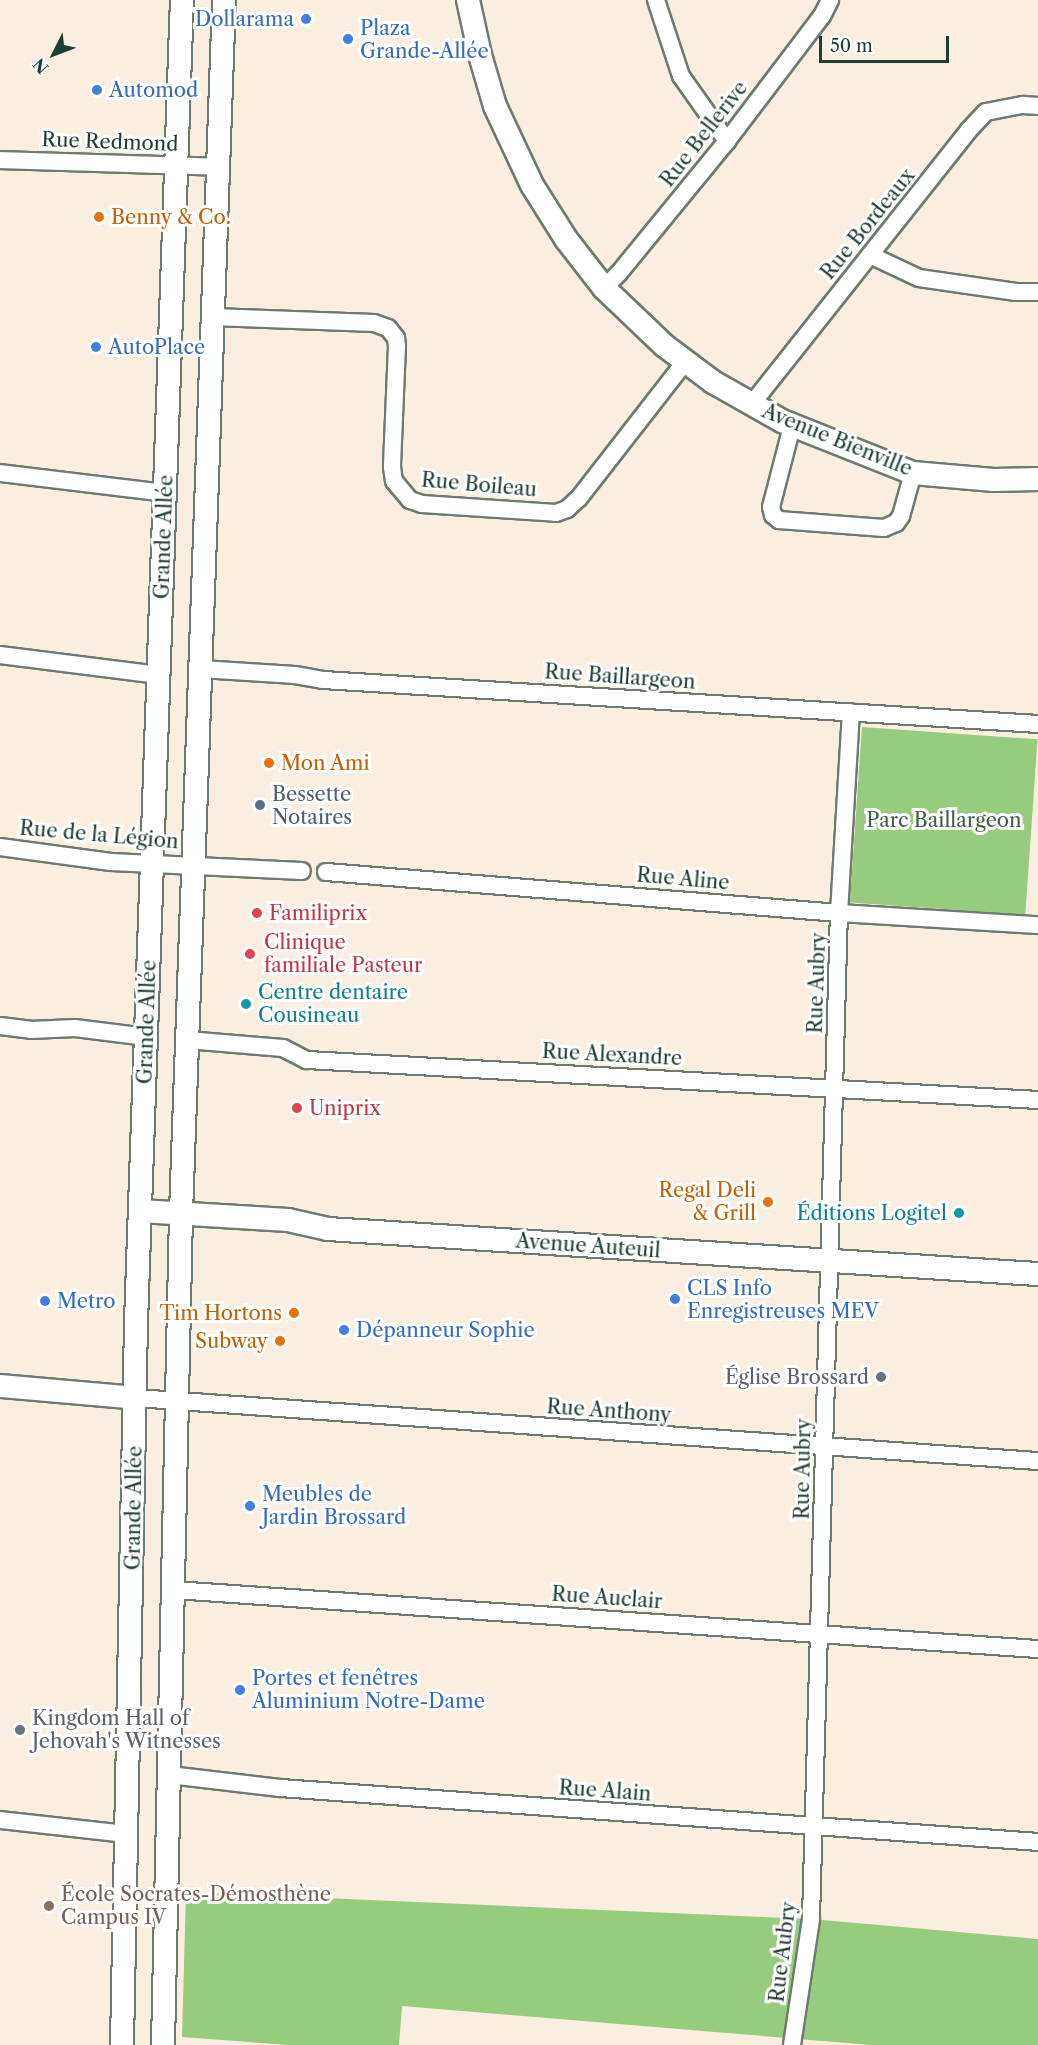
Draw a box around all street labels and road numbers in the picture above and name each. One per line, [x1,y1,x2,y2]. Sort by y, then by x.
street label: Rue Bellerive [655,76,753,192]
street label: Rue Redmond [41,128,179,156]
street label: Rue Bordeaux [816,164,920,284]
street label: Avenue Bienville [759,399,915,481]
street label: Rue Boileau [420,468,538,502]
street label: Grande Allée [150,474,178,600]
street label: Rue Baillargeon [544,660,696,694]
street label: Rue de la Légion [18,816,180,854]
street label: Rue Aline [635,863,731,895]
street label: Rue Aubry [803,932,831,1034]
street label: Grande Allée [133,959,161,1085]
street label: Rue Alexandre [541,1039,683,1071]
street label: Avenue Auteuil [514,1229,662,1263]
street label: Rue Anthony [545,1395,673,1427]
street label: Rue Aubry [790,1418,816,1520]
street label: Grande Allée [121,1445,147,1571]
street label: Rue Auclair [550,1582,664,1614]
street label: Rue Alain [558,1776,652,1806]
street label: Rue Aubry [765,1900,801,2004]

